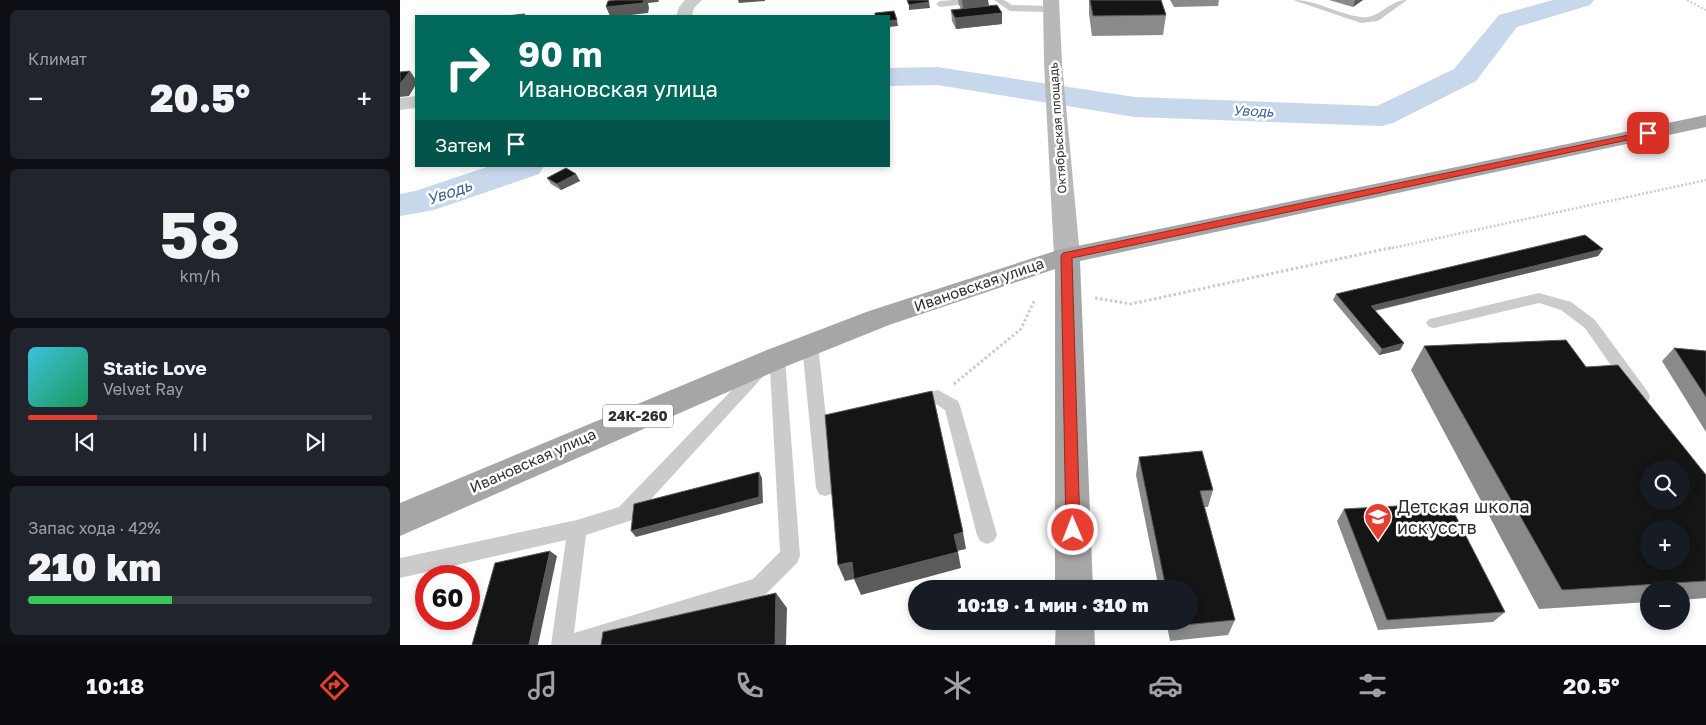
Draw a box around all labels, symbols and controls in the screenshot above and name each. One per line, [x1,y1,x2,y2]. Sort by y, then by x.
text: 90 m [518,33,602,75]
icon: right [435,35,500,100]
text: Климат [28,49,87,69]
street label: Октябрьская площадь [1045,62,1070,194]
text: 20.5° [150,75,250,120]
text: Ивановская улица [518,75,718,102]
text: − [28,82,43,115]
text: + [357,82,372,115]
water label: Уводь [1232,101,1274,120]
pin [1627,112,1669,154]
icon: arrive [1634,119,1662,147]
icon: arrive [502,130,530,158]
text: Затем [435,133,492,156]
water label: Уводь [424,175,475,209]
text: 58 [159,194,241,272]
street label: Ивановская улица [911,253,1046,315]
text: km/h [180,266,220,286]
text: Static Love [103,356,207,379]
text: Velvet Ray [103,379,184,399]
road number: 24К-260 [603,404,673,428]
street label: Ивановская улица [467,424,599,496]
icon: previous [71,428,99,456]
icon: pause [186,428,214,456]
icon: next [301,428,329,456]
map controls [1640,460,1690,630]
button: search [1640,460,1690,510]
place label: Детская школа искусств [1397,495,1530,538]
school or university icon: Детская школа искусств [1363,502,1393,541]
position arrow [1046,503,1098,555]
text: Запас хода · 42% [28,518,161,538]
button: + [1640,520,1690,570]
text: 210 km [28,544,161,589]
speed limit sign: 60 [415,565,480,630]
button: − [1640,580,1690,630]
text: 10:19 · 1 мин · 310 m [958,593,1148,616]
icon: directions [317,668,352,703]
icon: music [525,668,560,703]
icon: phone [732,668,767,703]
icon: climate [940,668,975,703]
icon: car [1148,668,1183,703]
icon: filters [1355,668,1390,703]
text: 10:18 [86,672,144,699]
text: 20.5° [1563,672,1620,699]

